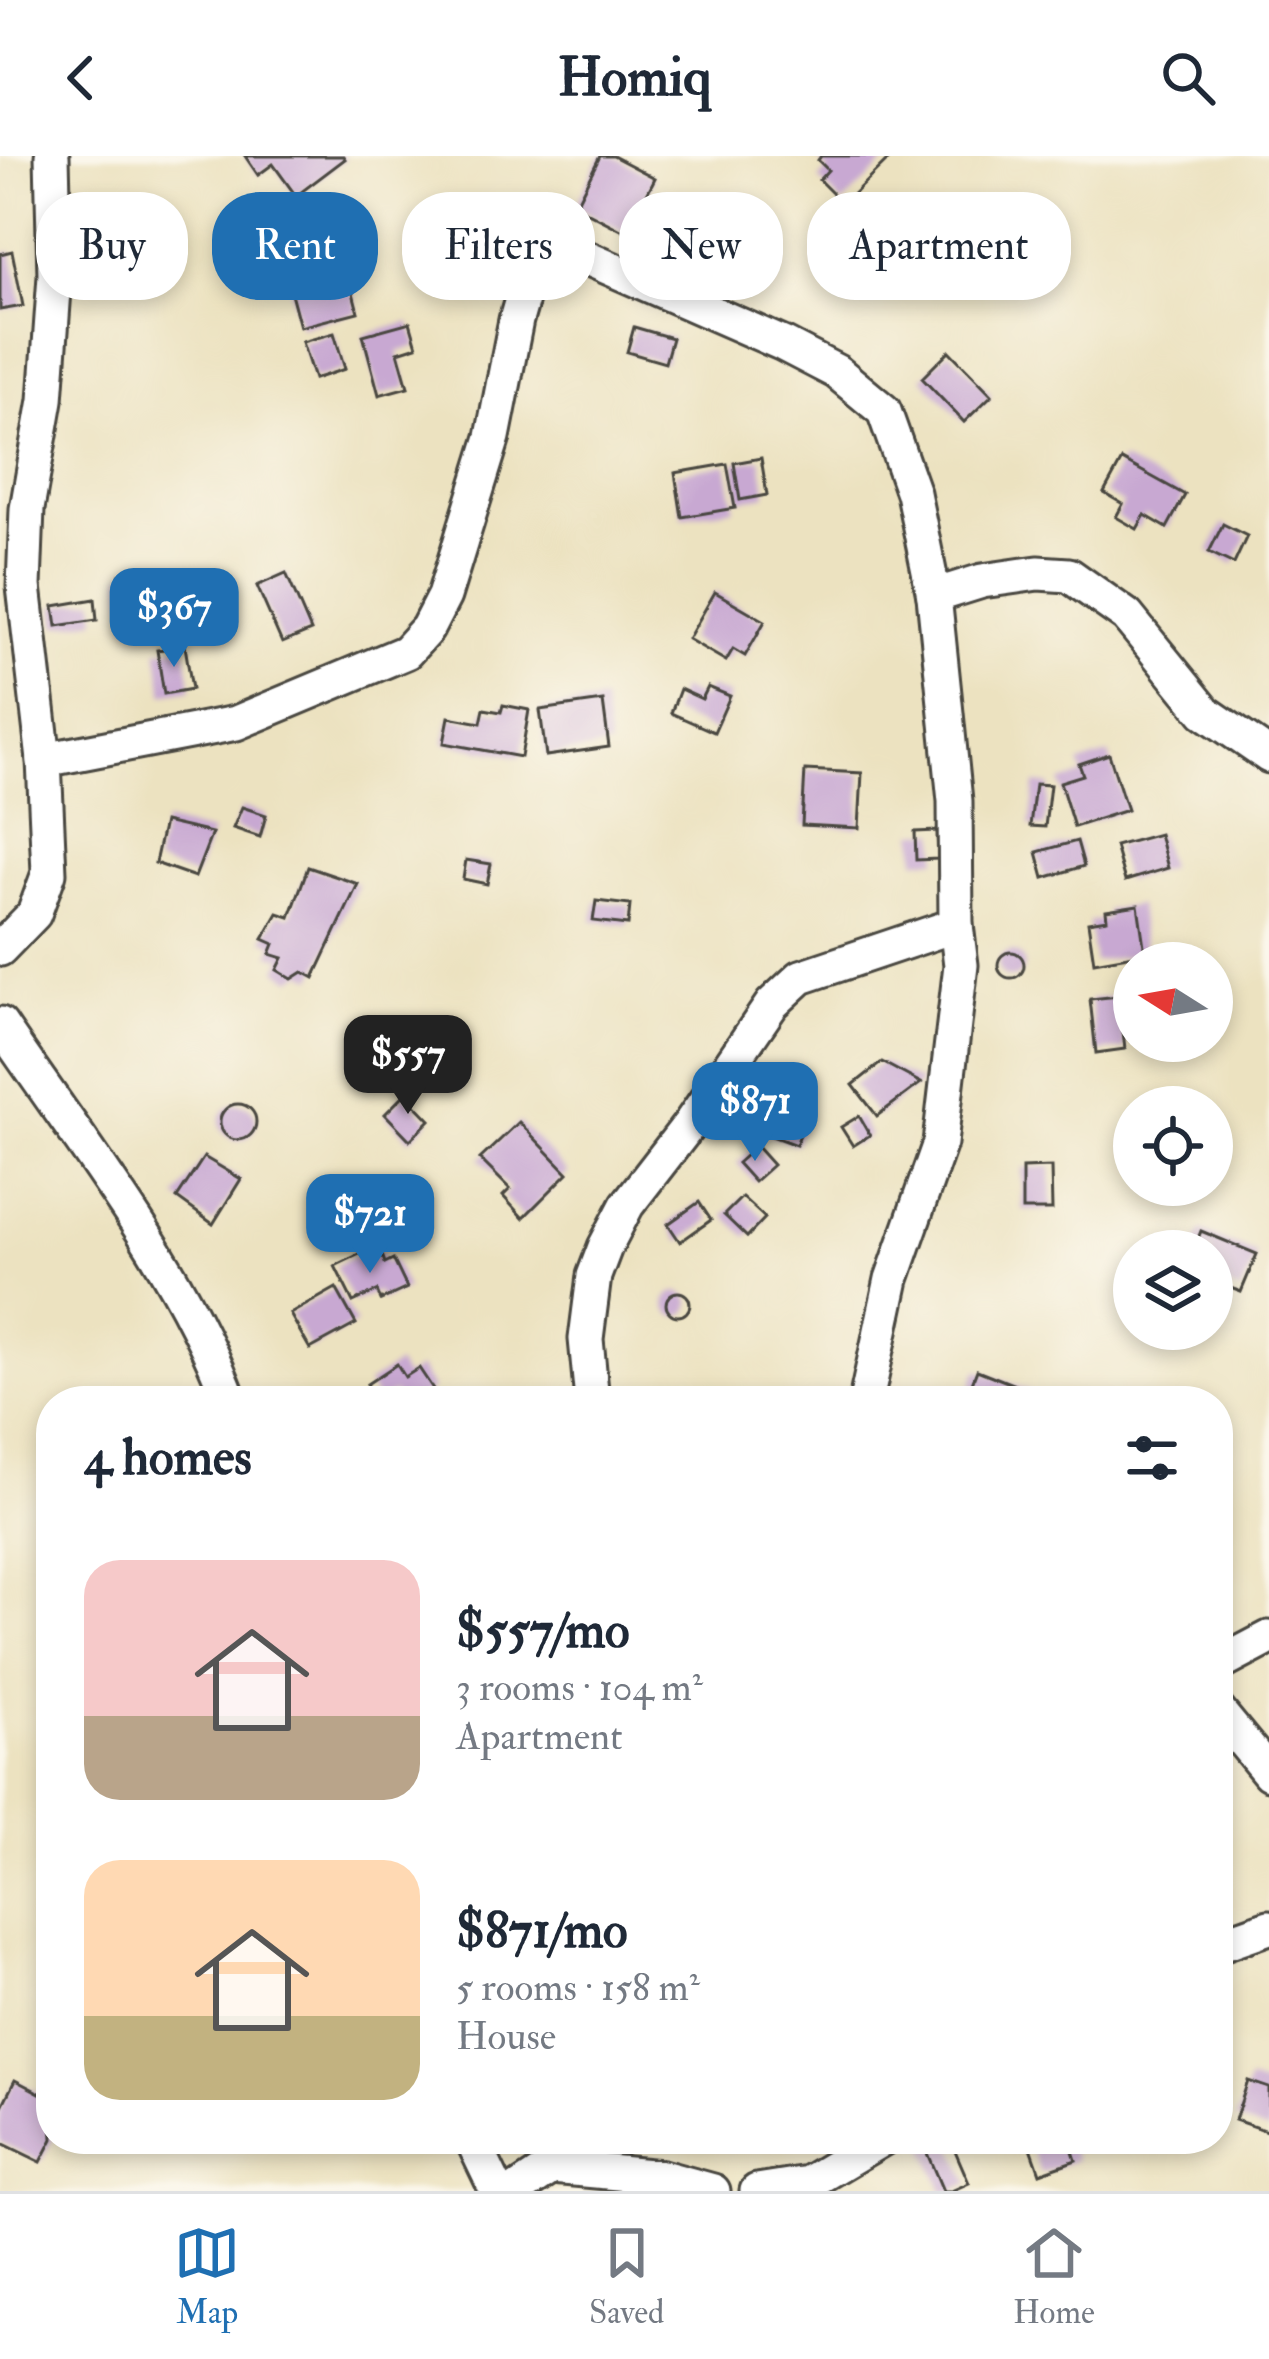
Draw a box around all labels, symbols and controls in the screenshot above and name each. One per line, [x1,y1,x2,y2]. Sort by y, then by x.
text: Homiq [558,44,711,112]
icon: back [48,45,114,111]
icon: search [1155,45,1221,111]
chip: Buy [36,192,188,300]
chip: Rent [212,192,378,300]
chip: Filters [402,192,595,300]
chip: New [619,192,783,300]
chip: Apartment [807,192,1071,300]
pin: $367 [103,568,245,670]
text: $367 [137,582,211,631]
north arrow [1113,942,1233,1062]
map controls [1113,942,1233,1350]
pin: $557 [337,1015,479,1117]
text: $557 [371,1029,445,1078]
pin: $871 [684,1062,826,1164]
text: $871 [719,1076,791,1125]
button: locate [1113,1086,1233,1206]
pin: $721 [299,1174,441,1276]
text: $721 [333,1188,407,1237]
button: layers [1113,1230,1233,1350]
icon: filters [1119,1425,1185,1491]
text: 4 homes [84,1426,252,1490]
text: $557/mo [456,1599,630,1663]
icon: home [180,1608,324,1752]
text: 3 rooms · 104 m² [456,1663,703,1712]
text: Apartment [456,1712,623,1761]
text: $871/mo [456,1899,628,1963]
icon: home [180,1908,324,2052]
text: 5 rooms · 158 m² [456,1963,700,2012]
text: House [456,2012,556,2061]
tab: Map [174,2220,240,2333]
tab: Saved [589,2220,664,2333]
tab: Home [1013,2220,1095,2333]

